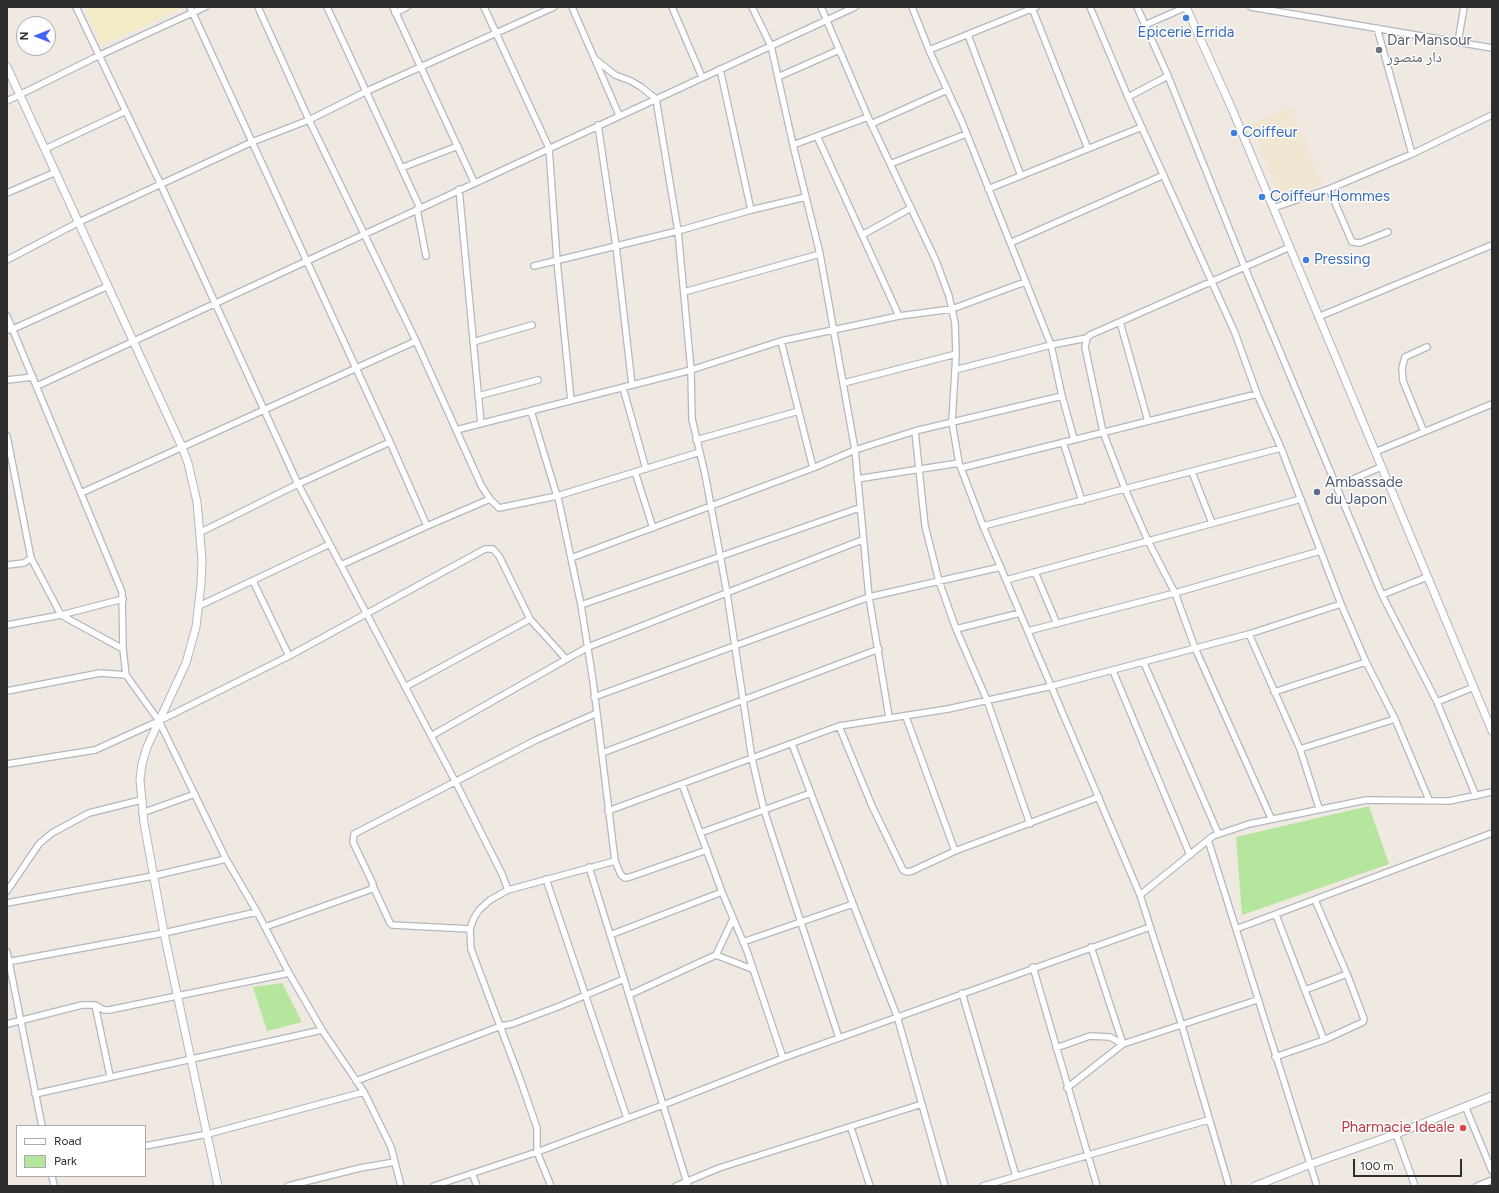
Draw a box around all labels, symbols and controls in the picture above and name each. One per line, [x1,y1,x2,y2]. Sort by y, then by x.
marker: Epicerie Errida [1181,13,1191,23]
north arrow [16,16,56,56]
place label: Epicerie Errida [1138,24,1234,42]
text: N [18,32,31,40]
place label: Dar Mansour دار منصور [1387,32,1472,67]
marker: Dar Mansour دار منصور [1374,45,1384,55]
place label: Coiffeur [1242,124,1298,142]
marker: Coiffeur [1229,128,1239,138]
place label: Coiffeur Hommes [1270,188,1390,206]
marker: Coiffeur Hommes [1257,192,1267,202]
place label: Pressing [1314,251,1371,269]
marker: Pressing [1301,255,1311,265]
place label: Ambassade du Japon [1325,474,1403,509]
marker: Ambassade du Japon [1312,487,1322,497]
place label: Pharmacie Ideale [1341,1119,1455,1137]
marker: Pharmacie Ideale [1458,1123,1468,1133]
legend [16,1125,146,1177]
text: Road [54,1134,82,1148]
scale bar [1355,1151,1464,1177]
text: Park [54,1154,77,1168]
text: 100 m [1360,1159,1394,1173]

